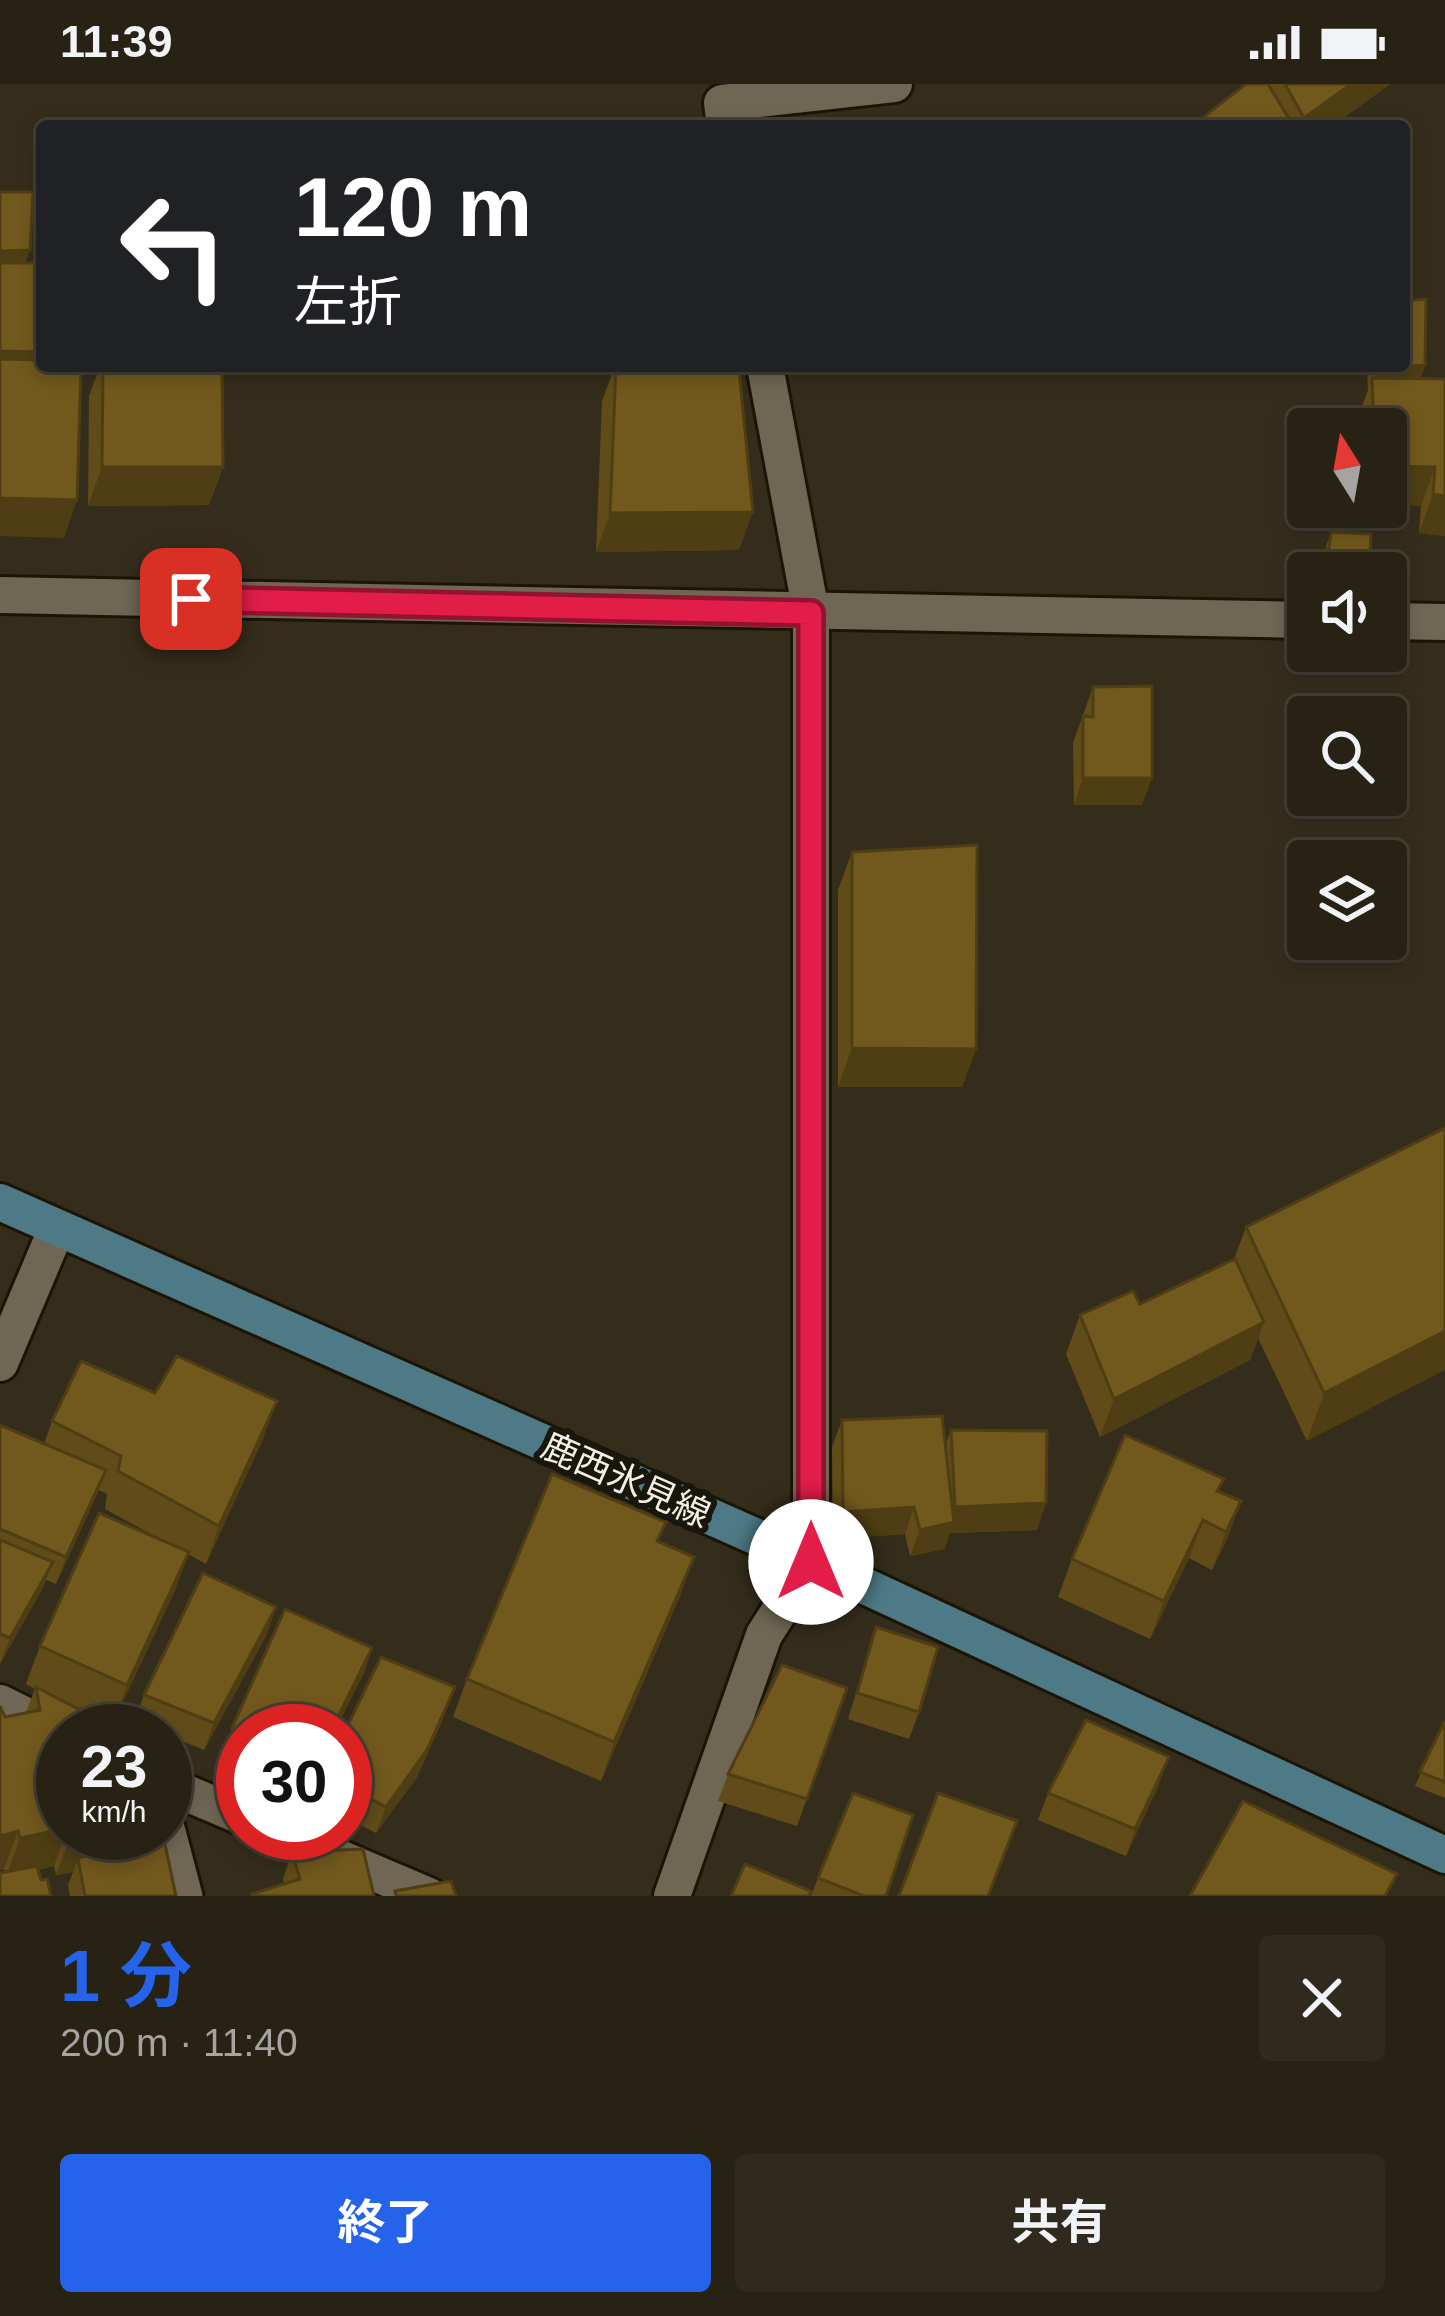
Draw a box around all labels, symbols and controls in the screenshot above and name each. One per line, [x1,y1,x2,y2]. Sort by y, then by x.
text: 11:39 [60,16,173,67]
text: 120 m [294,160,532,254]
icon: left [96,168,252,324]
text: 左折 [294,272,402,332]
north arrow [1287,408,1407,528]
map controls [1287,408,1407,960]
pin [140,548,242,650]
button: sound [1287,552,1407,672]
icon: arrive [158,566,224,632]
button: search [1287,696,1407,816]
button: layers [1287,840,1407,960]
street label: 鹿西氷見線 [535,1425,717,1535]
position arrow [748,1499,874,1625]
speed limit sign: 30 [216,1704,372,1860]
text: 23 [81,1733,147,1800]
text: km/h [81,1795,147,1828]
button: close [1259,1935,1385,2061]
text: 1 分 [60,1936,192,2016]
text: 200 m · 11:40 [60,2021,298,2064]
button: 終了 [60,2154,711,2292]
button: 共有 [735,2154,1385,2292]

